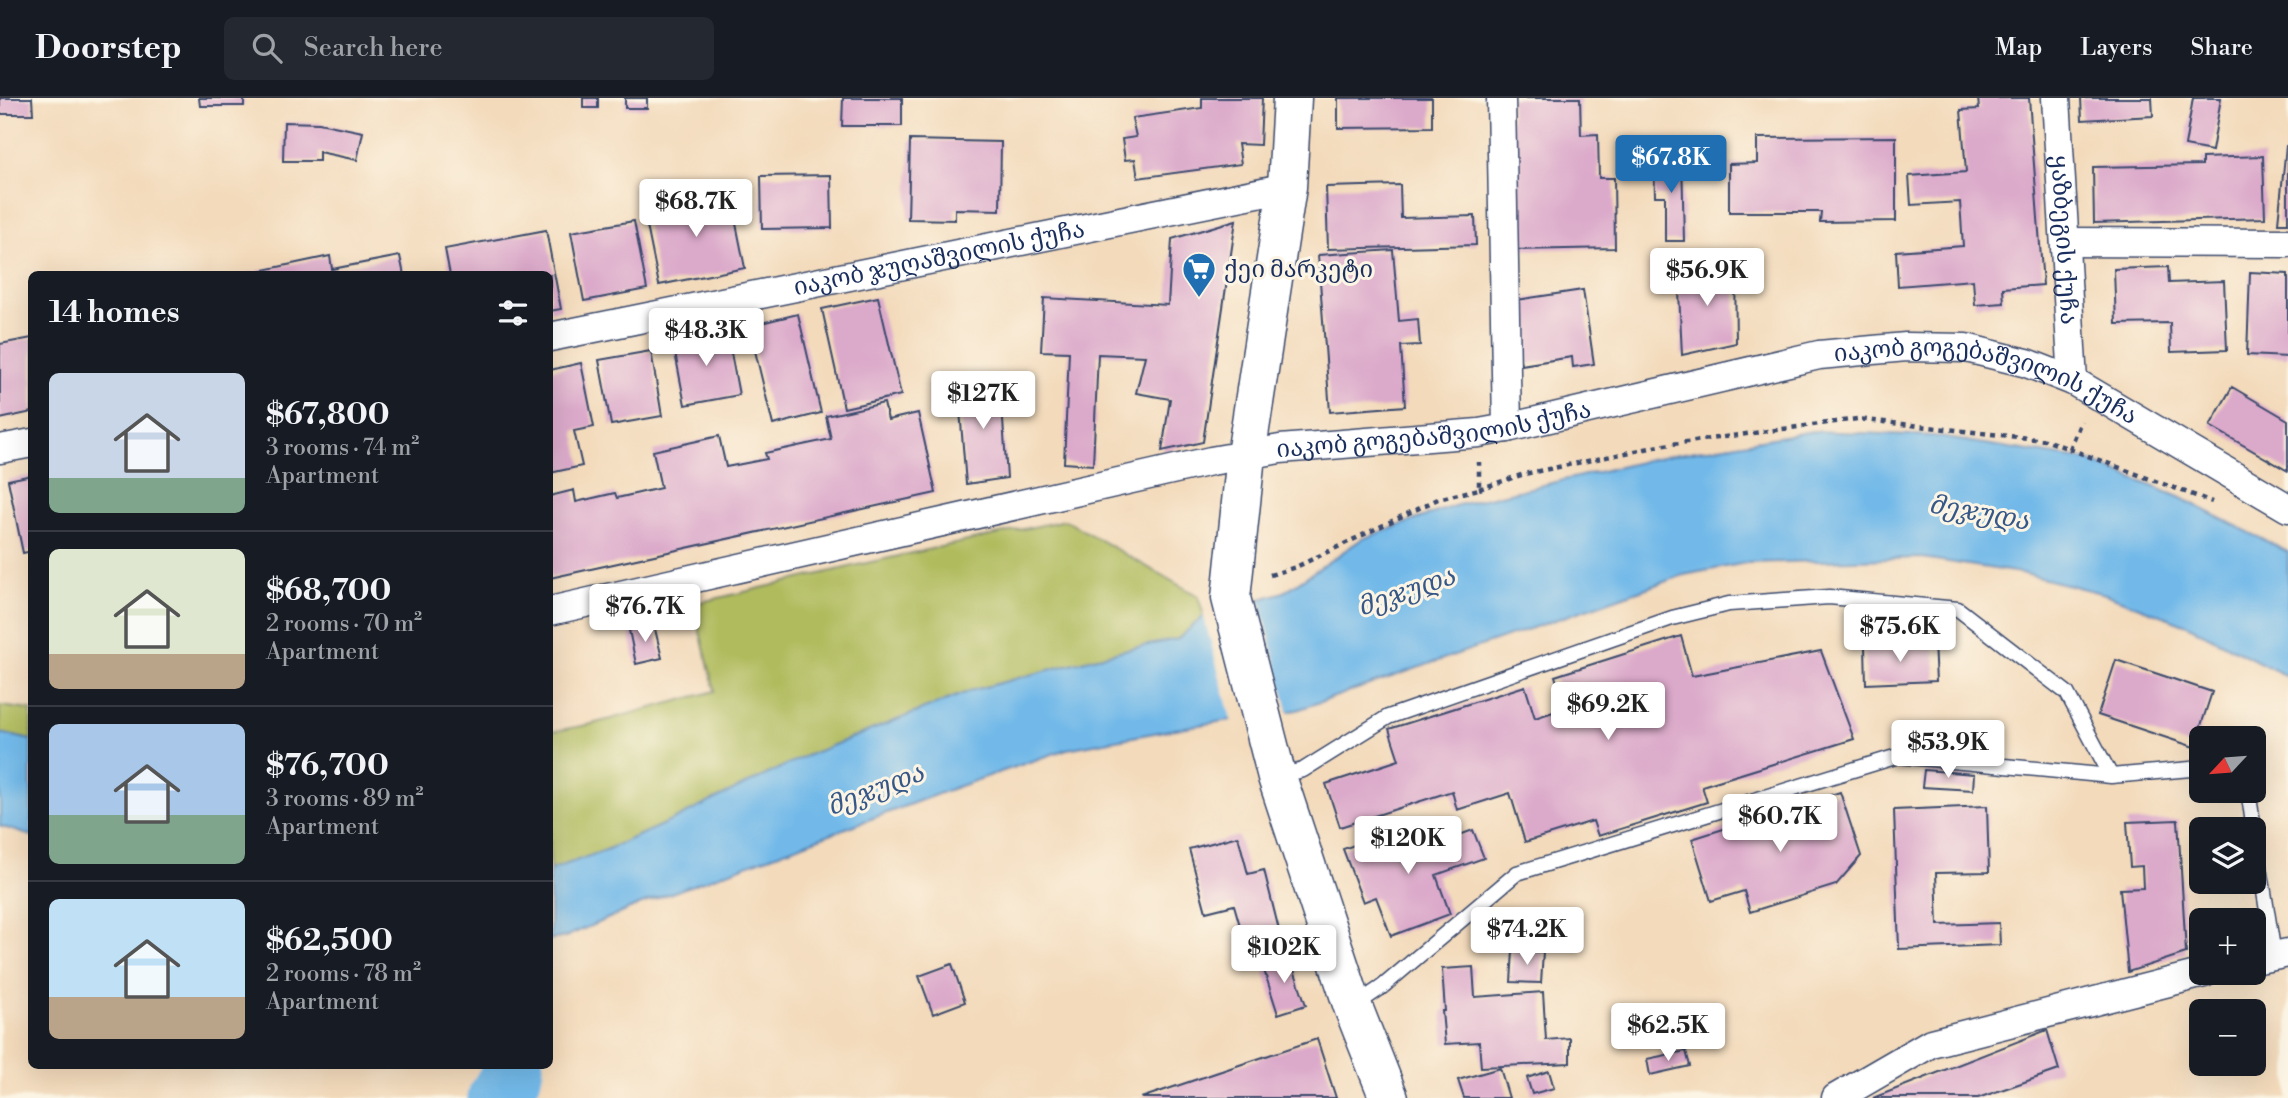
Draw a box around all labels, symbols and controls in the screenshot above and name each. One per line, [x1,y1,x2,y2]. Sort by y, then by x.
search box [224,17,714,80]
text: Doorstep [35,28,182,69]
icon: search [248,29,286,67]
text: Search here [304,32,443,64]
text: Map [1995,33,2042,63]
text: Layers [2080,33,2152,63]
text: Share [2190,33,2253,63]
pin: $67.8K [1614,136,1728,195]
text: $67.8K [1631,144,1711,172]
street label: ყაზბეგის ქუჩა [2043,154,2084,326]
pin: $68.7K [639,180,753,239]
text: $68.7K [655,188,737,216]
street label: იაკობ ჯუღაშვილის ქუჩა [791,215,1087,303]
pin: $56.9K [1650,248,1764,308]
supermarket icon: ქეი მარკეტი [1180,250,1218,299]
place label: ქეი მარკეტი [1224,255,1373,285]
text: $56.9K [1666,257,1748,285]
text: 14 homes [49,294,180,332]
icon: filters [494,294,532,332]
pin: $48.3K [649,308,763,368]
text: $48.3K [665,317,747,345]
street label: იაკობ გოგებაშვილის ქუჩა [1833,333,2143,432]
pin: $127K [934,372,1032,431]
text: $127K [947,380,1019,408]
street label: იაკობ გოგებაშვილის ქუჩა [1275,395,1594,465]
text: $67,800 [266,396,390,434]
icon: home [105,401,189,485]
text: 3 rooms · 74 m² [266,434,419,462]
text: Apartment [266,462,379,490]
water label: მეჯუდა [1926,488,2032,538]
water label: მეჯუდა [1353,560,1460,624]
text: $68,700 [266,572,391,610]
icon: home [105,577,189,661]
pin: $76.7K [588,584,702,644]
text: $76.7K [605,593,685,621]
pin: $75.6K [1843,604,1957,664]
text: 2 rooms · 70 m² [266,610,422,638]
text: $75.6K [1860,613,1940,641]
text: Apartment [266,638,379,666]
pin: $69.2K [1551,682,1665,742]
text: $69.2K [1567,691,1649,719]
pin: $53.9K [1891,720,2005,780]
north arrow [2189,726,2266,803]
map controls [2189,726,2266,1076]
text: $53.9K [1907,729,1989,757]
text: $76,700 [266,747,389,785]
icon: home [105,752,189,836]
water label: მეჯუდა [822,756,929,823]
text: 3 rooms · 89 m² [266,785,423,813]
pin: $60.7K [1723,794,1837,854]
text: $60.7K [1738,803,1822,831]
text: Apartment [266,813,379,841]
pin: $120K [1359,816,1457,876]
button: layers [2189,817,2266,894]
text: $120K [1371,825,1445,853]
pin: $74.2K [1470,908,1584,967]
button: + [2189,908,2266,985]
text: $74.2K [1487,916,1567,944]
text: $62,500 [266,922,393,960]
pin: $102K [1235,926,1333,985]
icon: home [105,927,189,1011]
text: $102K [1247,934,1321,962]
text: 2 rooms · 78 m² [266,960,421,988]
text: Apartment [266,988,379,1016]
button: − [2189,999,2266,1076]
pin: $62.5K [1611,1004,1725,1063]
text: $62.5K [1627,1012,1709,1040]

